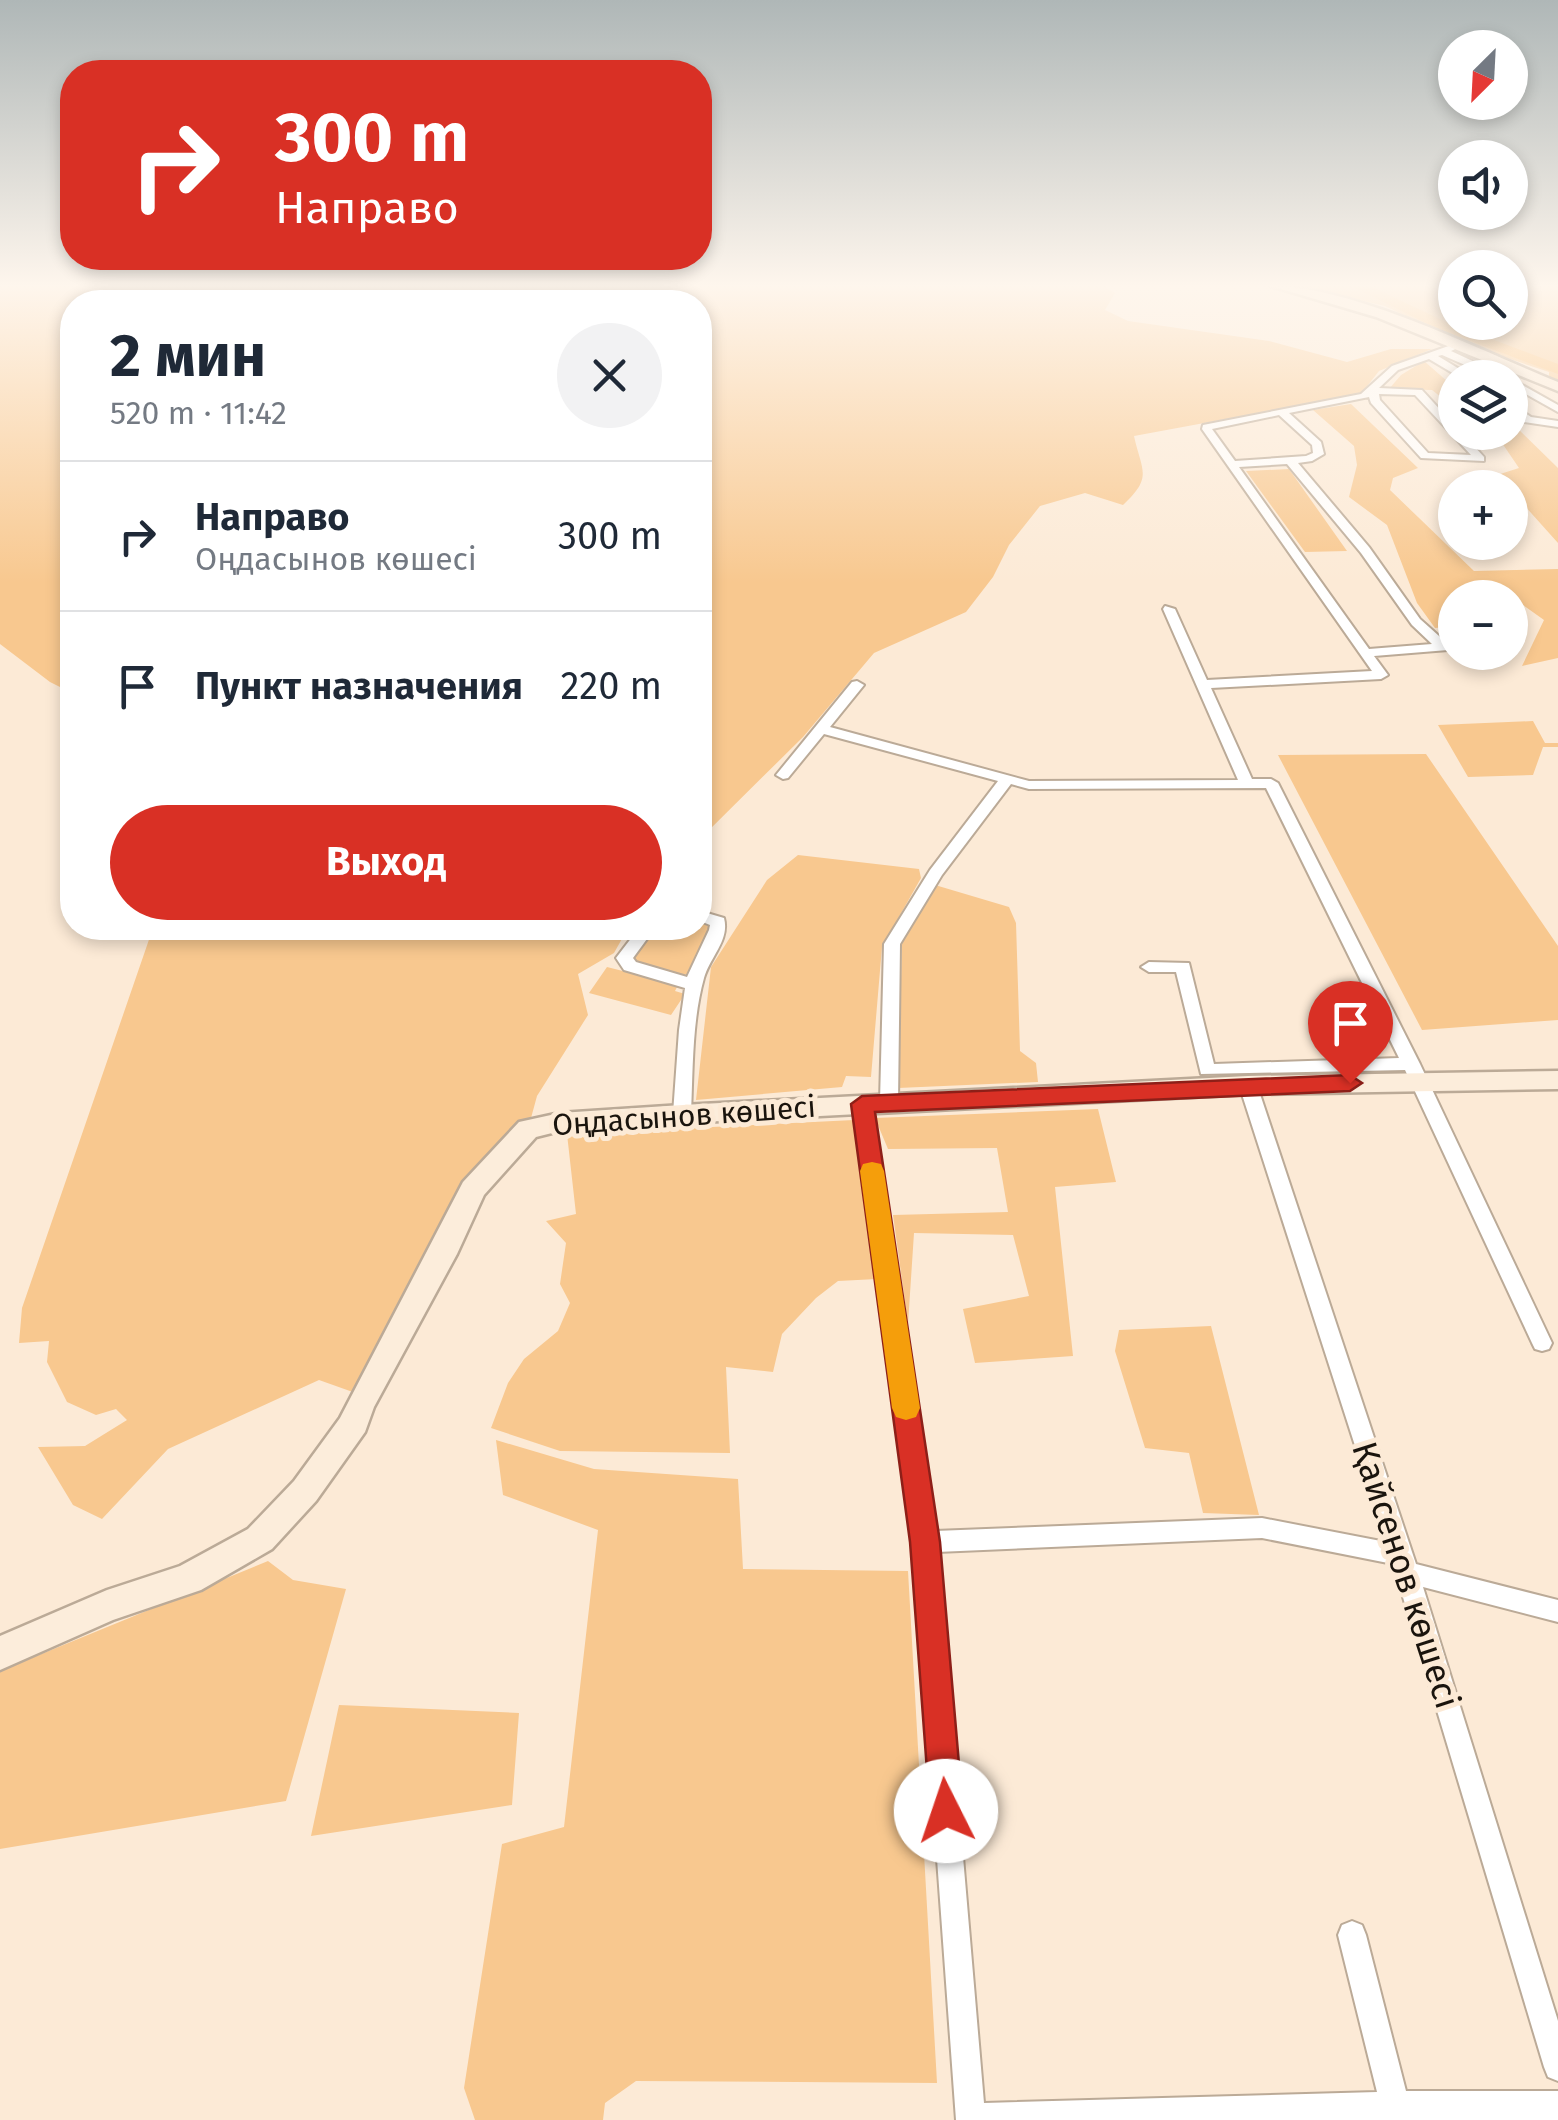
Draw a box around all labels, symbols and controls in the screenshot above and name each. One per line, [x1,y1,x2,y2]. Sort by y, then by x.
north arrow [1438,30,1528,120]
map controls [1438,30,1528,670]
text: 300 m [275,96,469,180]
icon: right [110,100,240,230]
button: sound [1438,140,1528,230]
text: Направо [275,181,459,235]
button: search [1438,250,1528,340]
text: 2 мин [110,320,266,392]
button: close [557,323,662,428]
button: layers [1438,360,1528,450]
text: 520 m · 11:42 [110,394,287,432]
button: + [1438,470,1528,560]
text: Направо [195,494,349,540]
icon: right [110,509,165,564]
text: 300 m [558,513,662,559]
text: Оңдасынов көшесі [195,540,477,578]
button: − [1438,580,1528,670]
icon: arrive [110,659,165,714]
text: Пункт назначения [195,663,523,709]
text: 220 m [561,663,662,709]
button: Выход [110,805,662,920]
pin [1308,981,1393,1084]
icon: arrive [1323,996,1378,1051]
street label: Оңдасынов көшесі [551,1089,817,1143]
street label: Қайсенов көшесі [1343,1436,1469,1714]
position arrow [894,1759,998,1863]

